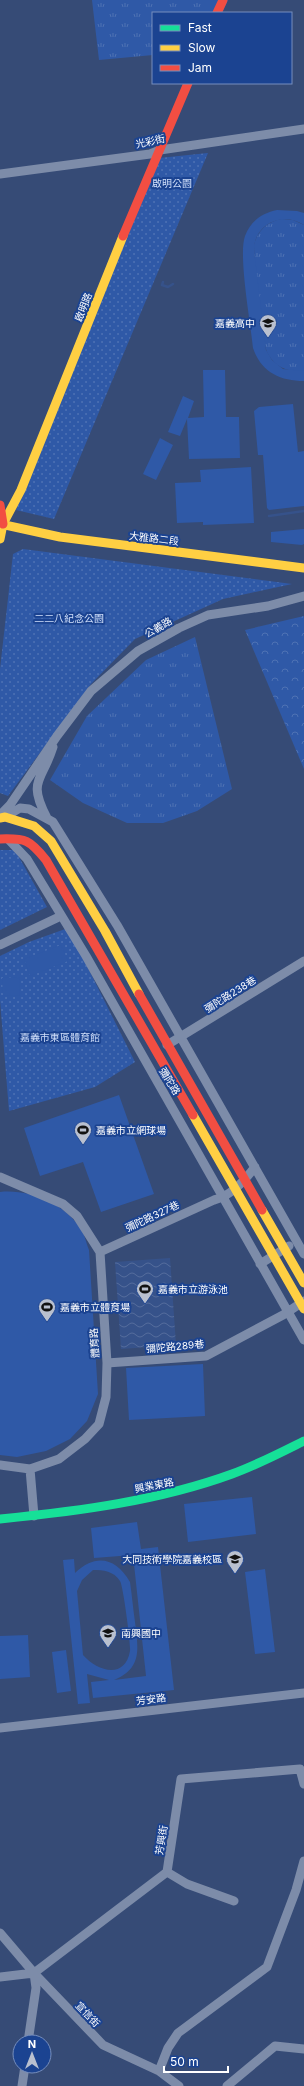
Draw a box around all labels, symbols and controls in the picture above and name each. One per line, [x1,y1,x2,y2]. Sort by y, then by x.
legend [152,12,292,84]
text: Fast [188,20,212,35]
text: Slow [188,40,216,55]
text: Jam [188,60,212,75]
street label: 光彩街 [134,132,166,150]
park label: 啟明公園 [152,177,192,189]
street label: 啟明路 [72,291,94,323]
school or university icon: 嘉義高中 [258,313,278,338]
place label: 嘉義高中 [215,317,255,329]
street label: 大雅路二段 [128,529,180,547]
park label: 二二八紀念公園 [34,612,104,624]
street label: 公義路 [142,614,174,640]
street label: 彌陀路238巷 [202,973,258,1015]
park label: 嘉義市東區體育館 [20,1031,100,1043]
street label: 彌陀路 [157,1065,183,1097]
sports icon: 嘉義市立網球場 [73,1120,93,1145]
place label: 嘉義市立網球場 [96,1124,166,1136]
street label: 彌陀路327巷 [123,1198,181,1234]
sports icon: 嘉義市立游泳池 [135,1279,155,1304]
place label: 嘉義市立游泳池 [158,1283,228,1295]
sports icon: 嘉義市立體育場 [37,1297,57,1322]
place label: 嘉義市立體育場 [60,1301,130,1313]
street label: 體育路 [87,1328,101,1358]
street label: 彌陀路289巷 [145,1337,205,1355]
street label: 興業東路 [133,1475,175,1495]
school or university icon: 大同技術學院嘉義校區 [225,1549,245,1574]
place label: 大同技術學院嘉義校區 [122,1553,222,1565]
school or university icon: 南興國中 [98,1623,118,1648]
place label: 南興國中 [121,1627,161,1639]
street label: 芳安路 [135,1691,167,1707]
street label: 芳興街 [153,1824,169,1856]
street label: 宣信街 [73,1999,103,2029]
north arrow [12,2034,52,2074]
text: N [28,2037,36,2051]
scale bar [164,2048,228,2074]
text: 50 m [170,2054,199,2069]

